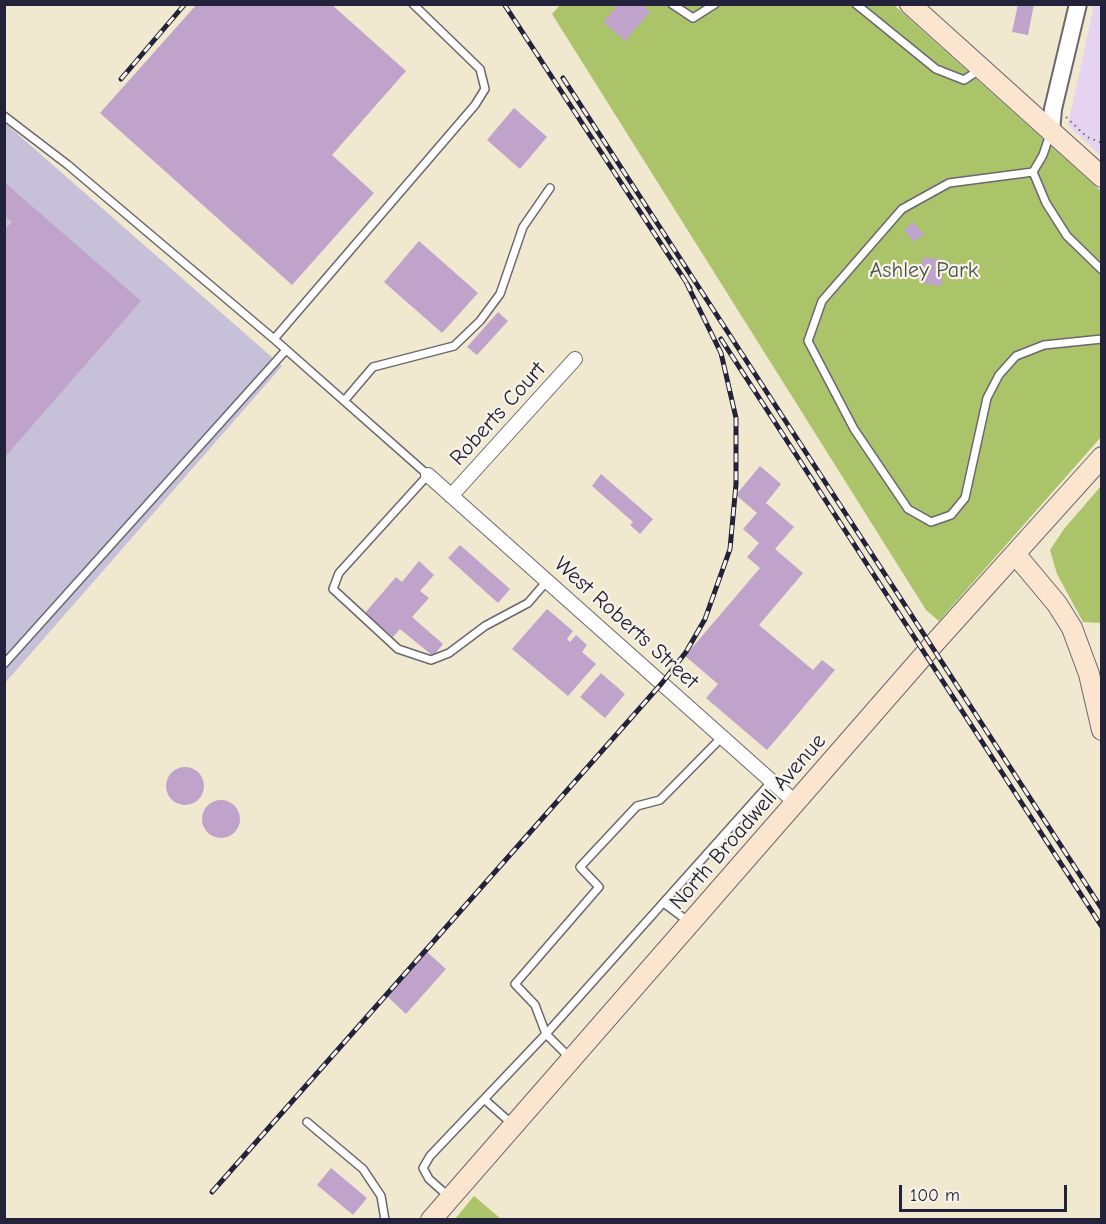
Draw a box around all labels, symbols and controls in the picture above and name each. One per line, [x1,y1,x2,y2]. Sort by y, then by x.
park label: Ashley Park [870,258,978,284]
street label: Roberts Court [445,357,551,471]
street label: West Roberts Street [548,551,704,695]
street label: North Broadwell Avenue [664,729,832,915]
scale bar [902,1173,1070,1211]
text: 100 m [910,1185,960,1206]

